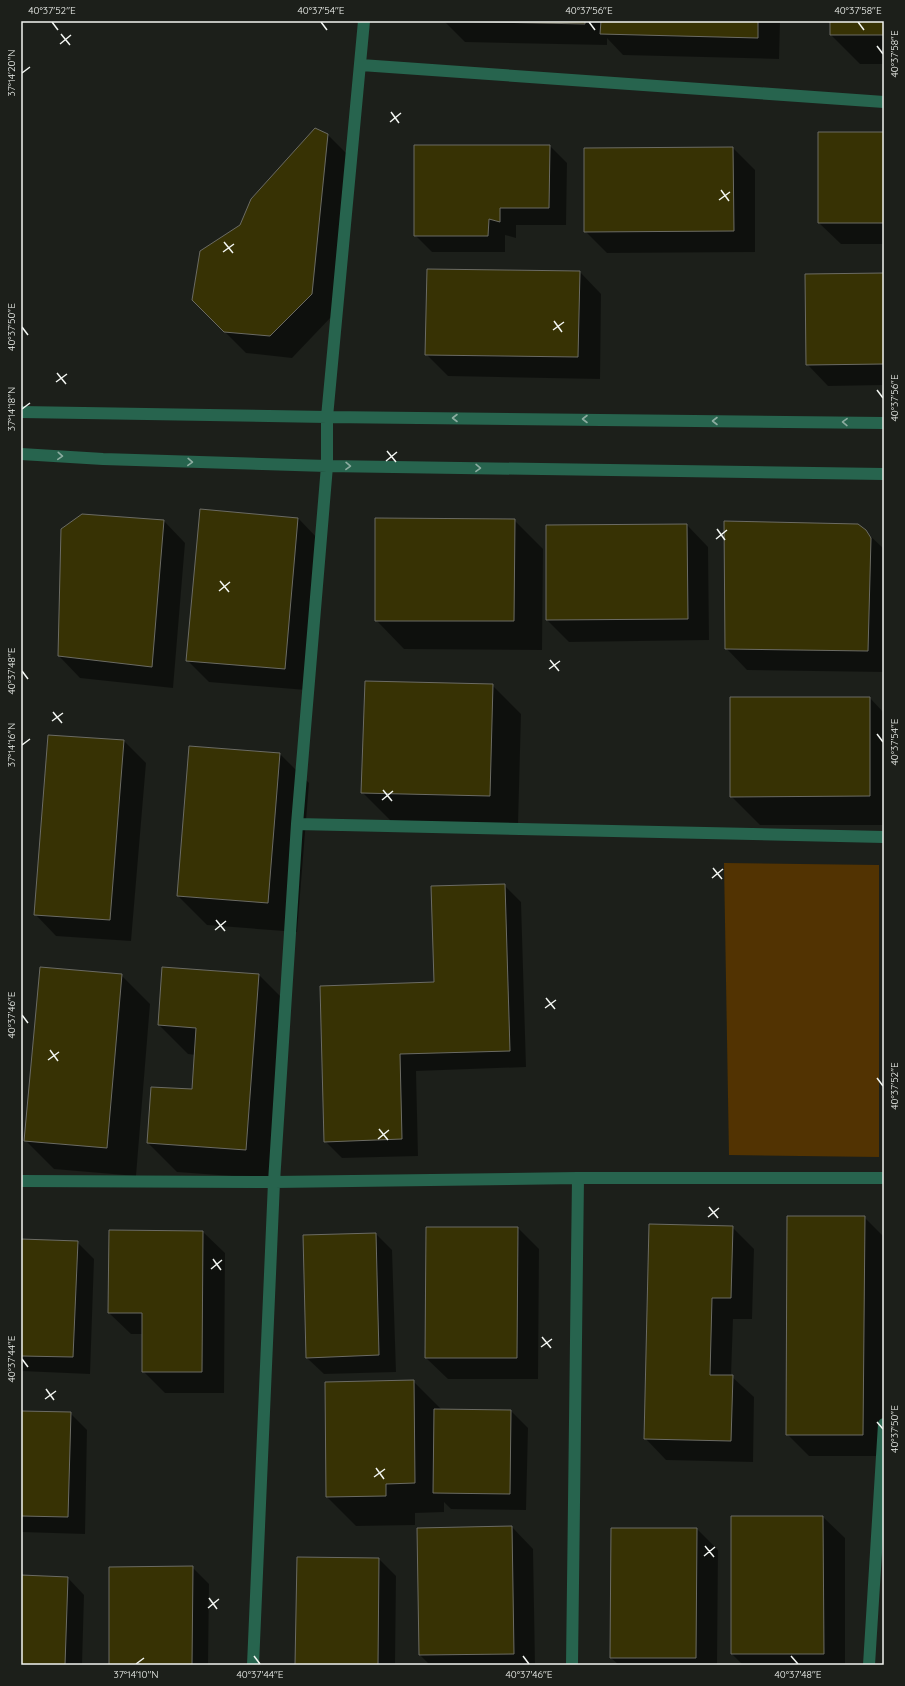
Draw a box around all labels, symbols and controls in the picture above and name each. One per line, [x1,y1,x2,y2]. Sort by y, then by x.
text: 40°37'52"E [28,4,76,17]
text: 40°37'54"E [297,4,345,17]
text: 40°37'56"E [565,4,613,17]
text: 40°37'58"E [834,4,882,17]
text: 40°37'58"E [888,30,901,78]
text: 37°14'20"N [5,49,18,97]
text: 40°37'50"E [5,303,18,351]
text: 40°37'56"E [888,374,901,422]
text: 37°14'18"N [5,387,18,431]
one-way arrow [452,414,458,422]
one-way arrow [582,415,588,424]
one-way arrow [712,417,718,425]
one-way arrow [842,418,848,426]
one-way arrow [57,452,63,461]
one-way arrow [187,457,193,466]
one-way arrow [345,462,351,470]
one-way arrow [475,464,481,472]
text: 40°37'48"E [5,647,18,695]
text: 40°37'54"E [888,718,901,766]
text: 37°14'16"N [5,723,18,767]
text: 40°37'46"E [5,991,18,1039]
text: 40°37'52"E [888,1062,901,1110]
text: 40°37'44"E [5,1335,18,1382]
text: 40°37'50"E [888,1405,901,1453]
text: 37°14'10"N [113,1668,159,1681]
text: 40°37'44"E [237,1668,284,1681]
text: 40°37'46"E [506,1668,553,1681]
text: 40°37'48"E [774,1668,822,1681]

